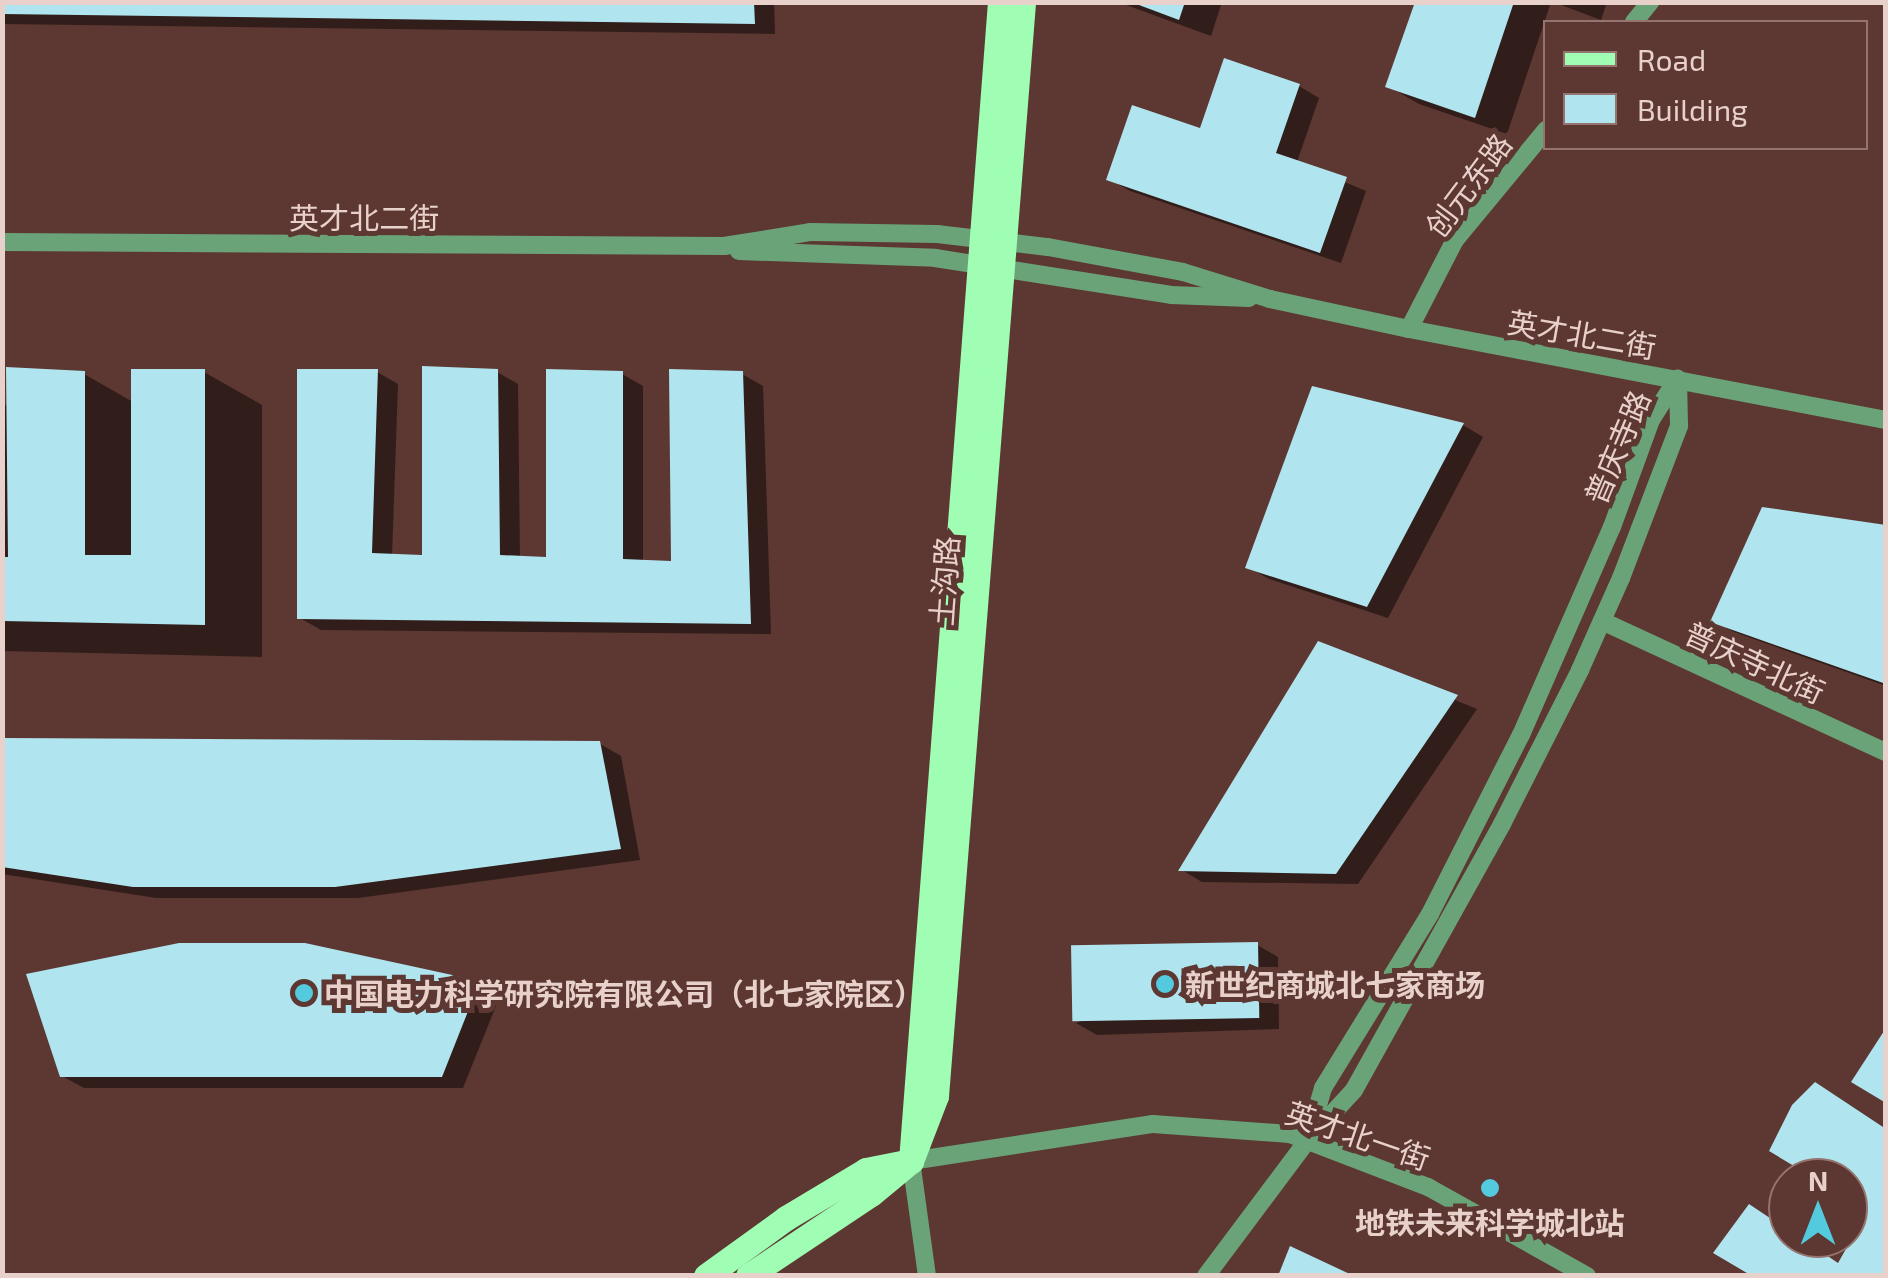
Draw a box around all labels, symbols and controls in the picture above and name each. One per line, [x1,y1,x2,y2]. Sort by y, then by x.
legend [1543,20,1868,150]
text: Road [1637,41,1706,77]
text: Building [1637,91,1748,127]
street label: 创元东路 [1418,126,1518,244]
street label: 英才北二街 [289,199,439,235]
street label: 英才北二街 [1505,303,1659,365]
street label: 普庆寺路 [1577,385,1657,509]
street label: 土沟路 [923,535,965,627]
street label: 普庆寺北街 [1679,614,1831,710]
place label: 新世纪商城北七家商场 [1185,966,1485,1002]
marker: 新世纪商城北七家商场 [1154,973,1176,995]
place label: 中国电力科学研究院有限公司（北七家院区） [324,975,924,1011]
marker: 中国电力科学研究院有限公司（北七家院区） [293,982,315,1004]
street label: 英才北一街 [1281,1094,1435,1176]
north arrow [1768,1158,1868,1258]
text: N [1808,1163,1828,1197]
marker: 地铁未来科学城北站 [1479,1177,1501,1199]
place label: 地铁未来科学城北站 [1355,1204,1625,1240]

